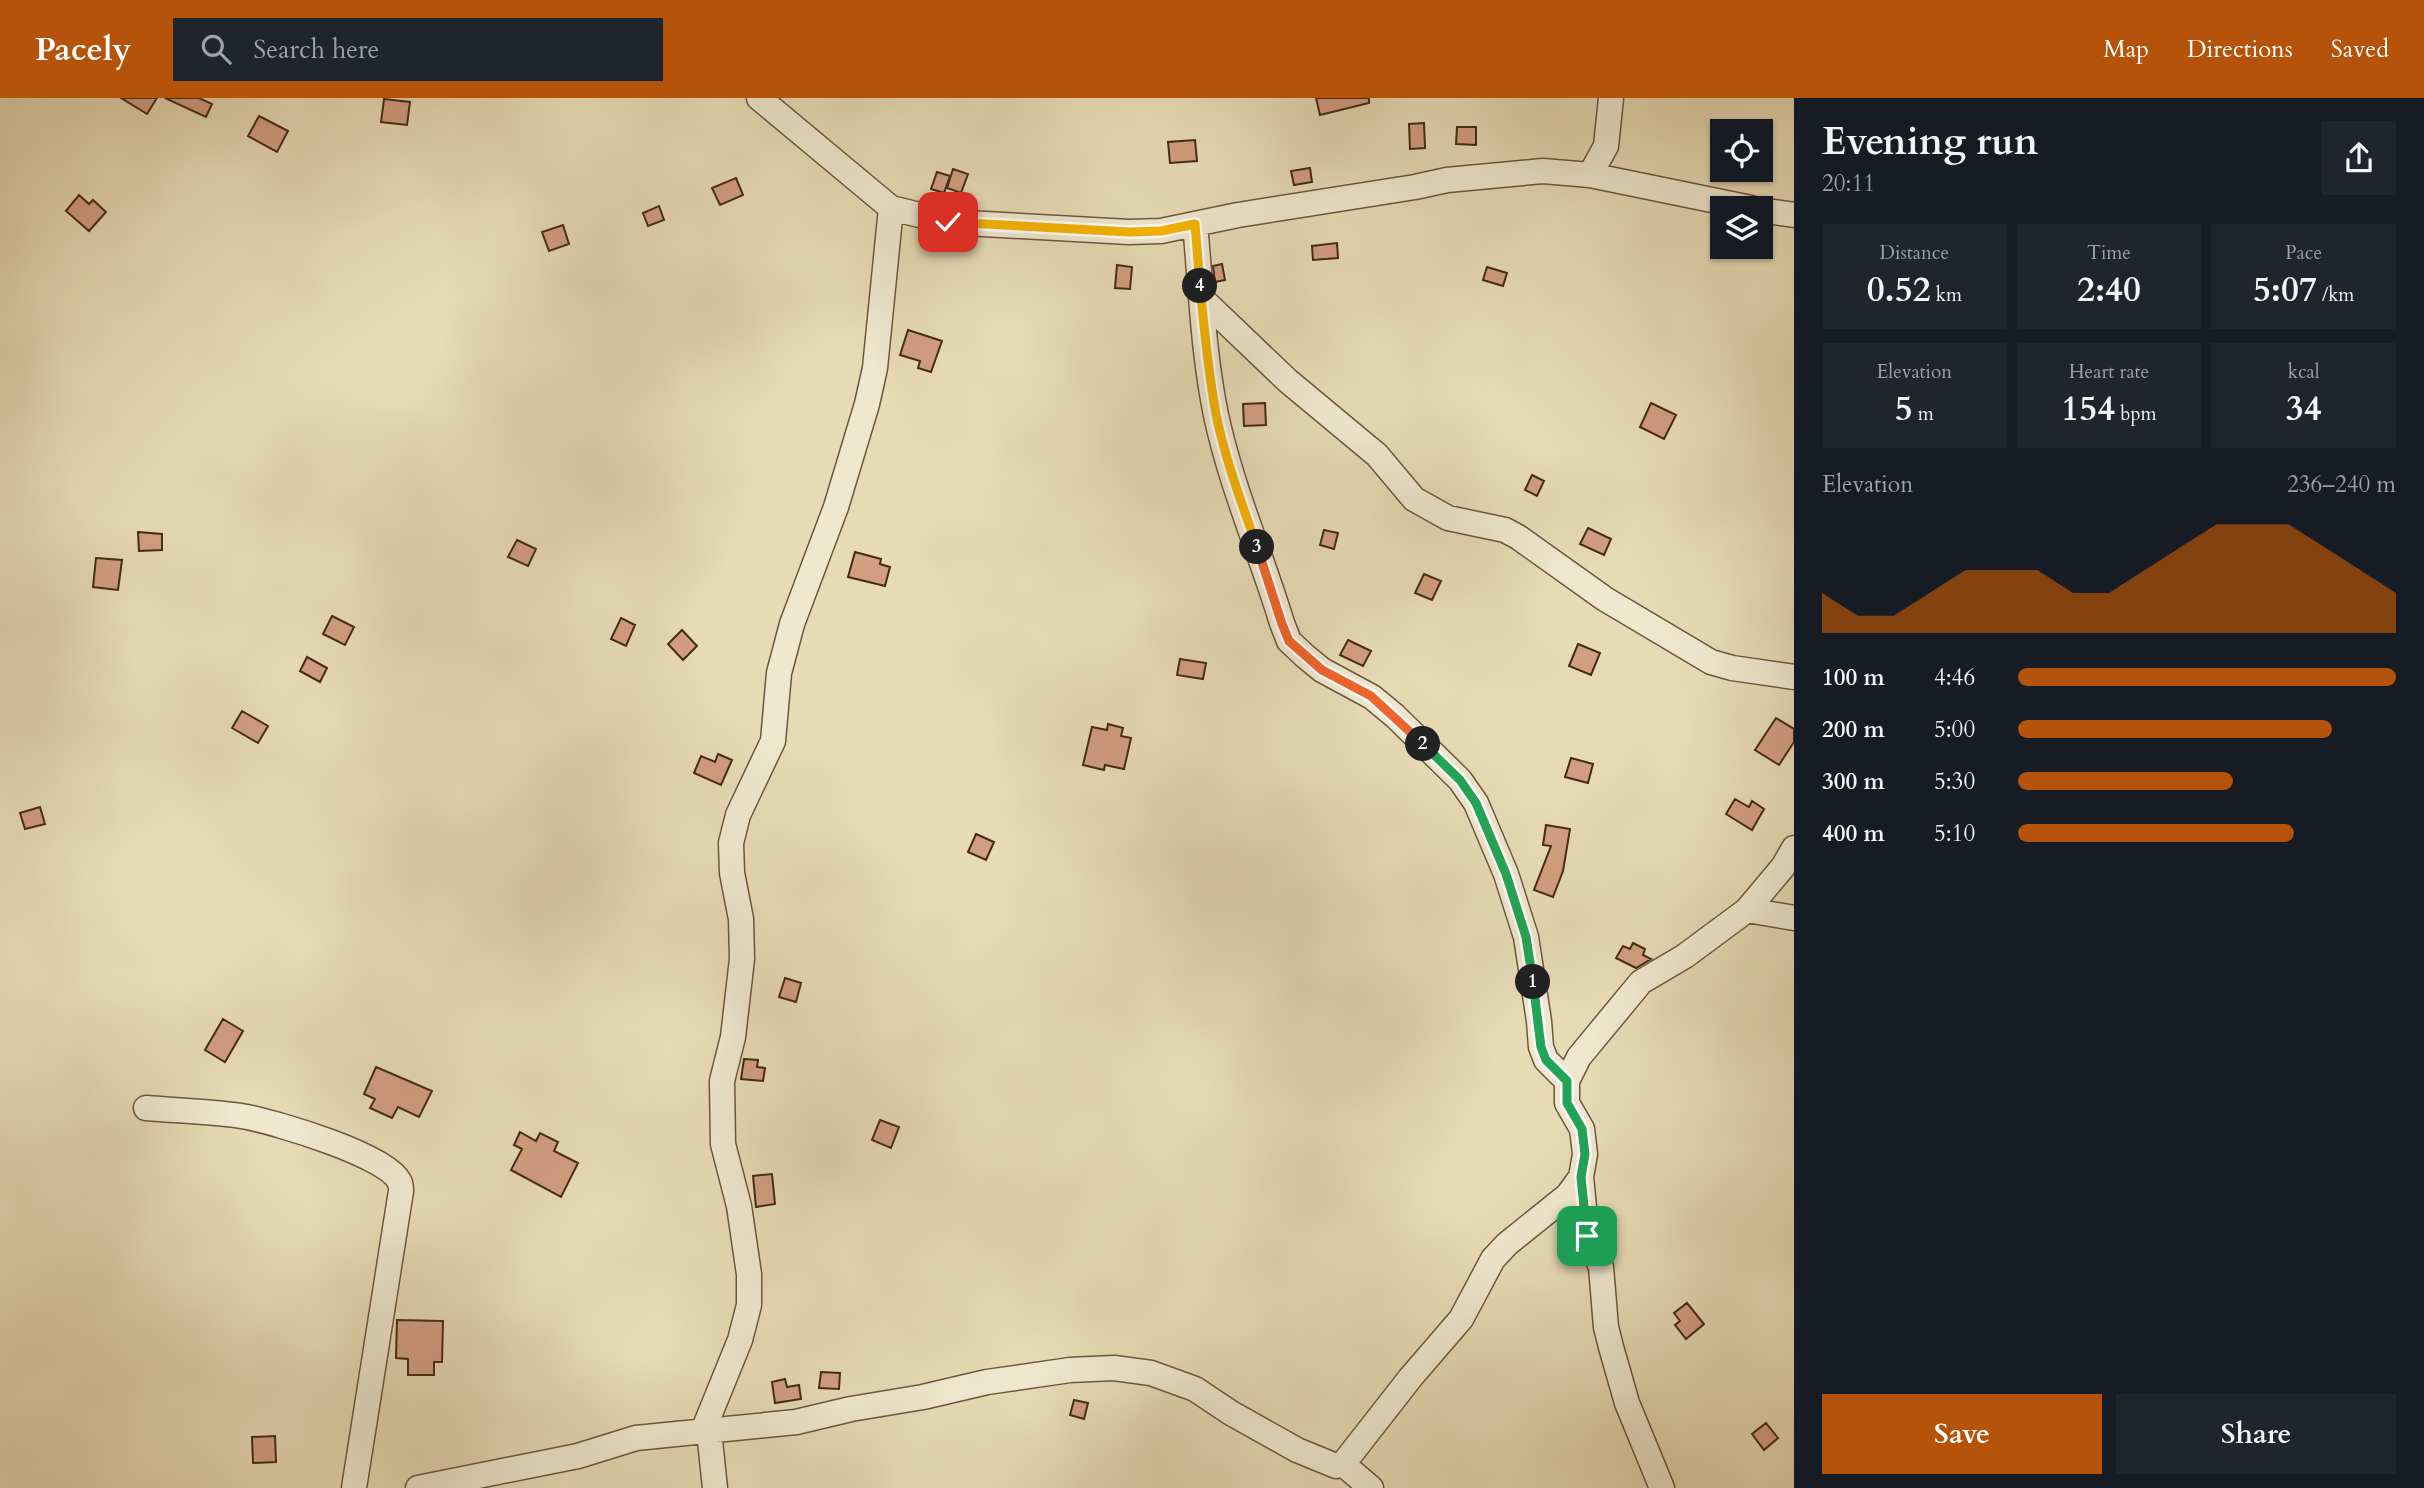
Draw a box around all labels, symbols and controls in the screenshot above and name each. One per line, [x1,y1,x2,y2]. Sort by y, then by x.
search box [173,18,663,81]
text: Pacely [35,27,131,72]
icon: search [197,30,235,68]
text: Search here [253,32,379,67]
text: Map [2103,33,2149,66]
text: Directions [2187,33,2293,66]
text: Saved [2331,33,2389,66]
text: Evening run [1822,116,2038,168]
map controls [1710,119,1773,259]
button: locate [1710,119,1773,182]
button: share [2322,121,2396,195]
text: 20:11 [1822,168,1875,199]
pin [918,192,978,252]
button: layers [1710,196,1773,259]
icon: check [929,203,967,241]
text: Distance [1880,240,1949,266]
text: Time [2087,240,2131,266]
text: Pace [2285,240,2322,266]
text: 0.52 [1867,266,1931,314]
text: 2:40 [2077,266,2141,314]
text: 5:07 [2253,266,2317,314]
pin: 4 [1182,268,1218,304]
text: 4 [1195,272,1204,298]
text: km [1931,282,1962,308]
text: /km [2317,282,2354,308]
text: Elevation [1877,359,1952,385]
text: Heart rate [2069,359,2149,385]
text: kcal [2288,359,2320,385]
text: 5 [1895,385,1913,433]
text: 154 [2061,385,2115,433]
text: 34 [2286,385,2322,433]
text: m [1913,401,1934,427]
text: bpm [2115,401,2157,427]
text: Elevation [1822,469,1913,500]
text: 236–240 m [2287,469,2396,500]
pin: 3 [1240,530,1274,564]
text: 3 [1252,533,1261,559]
text: 100 m [1822,662,1885,693]
text: 4:46 [1934,662,1975,693]
text: 200 m [1822,714,1885,745]
text: 5:00 [1934,714,1975,745]
pin: 2 [1406,726,1440,762]
text: 2 [1418,730,1427,756]
text: 300 m [1822,766,1885,797]
text: 5:30 [1934,766,1975,797]
text: 400 m [1822,818,1885,849]
text: 5:10 [1934,818,1975,849]
pin: 1 [1516,964,1550,1000]
text: 1 [1528,968,1537,994]
pin [1557,1206,1617,1266]
icon: arrive [1568,1217,1606,1255]
button: Save [1822,1394,2102,1474]
button: Share [2116,1394,2396,1474]

